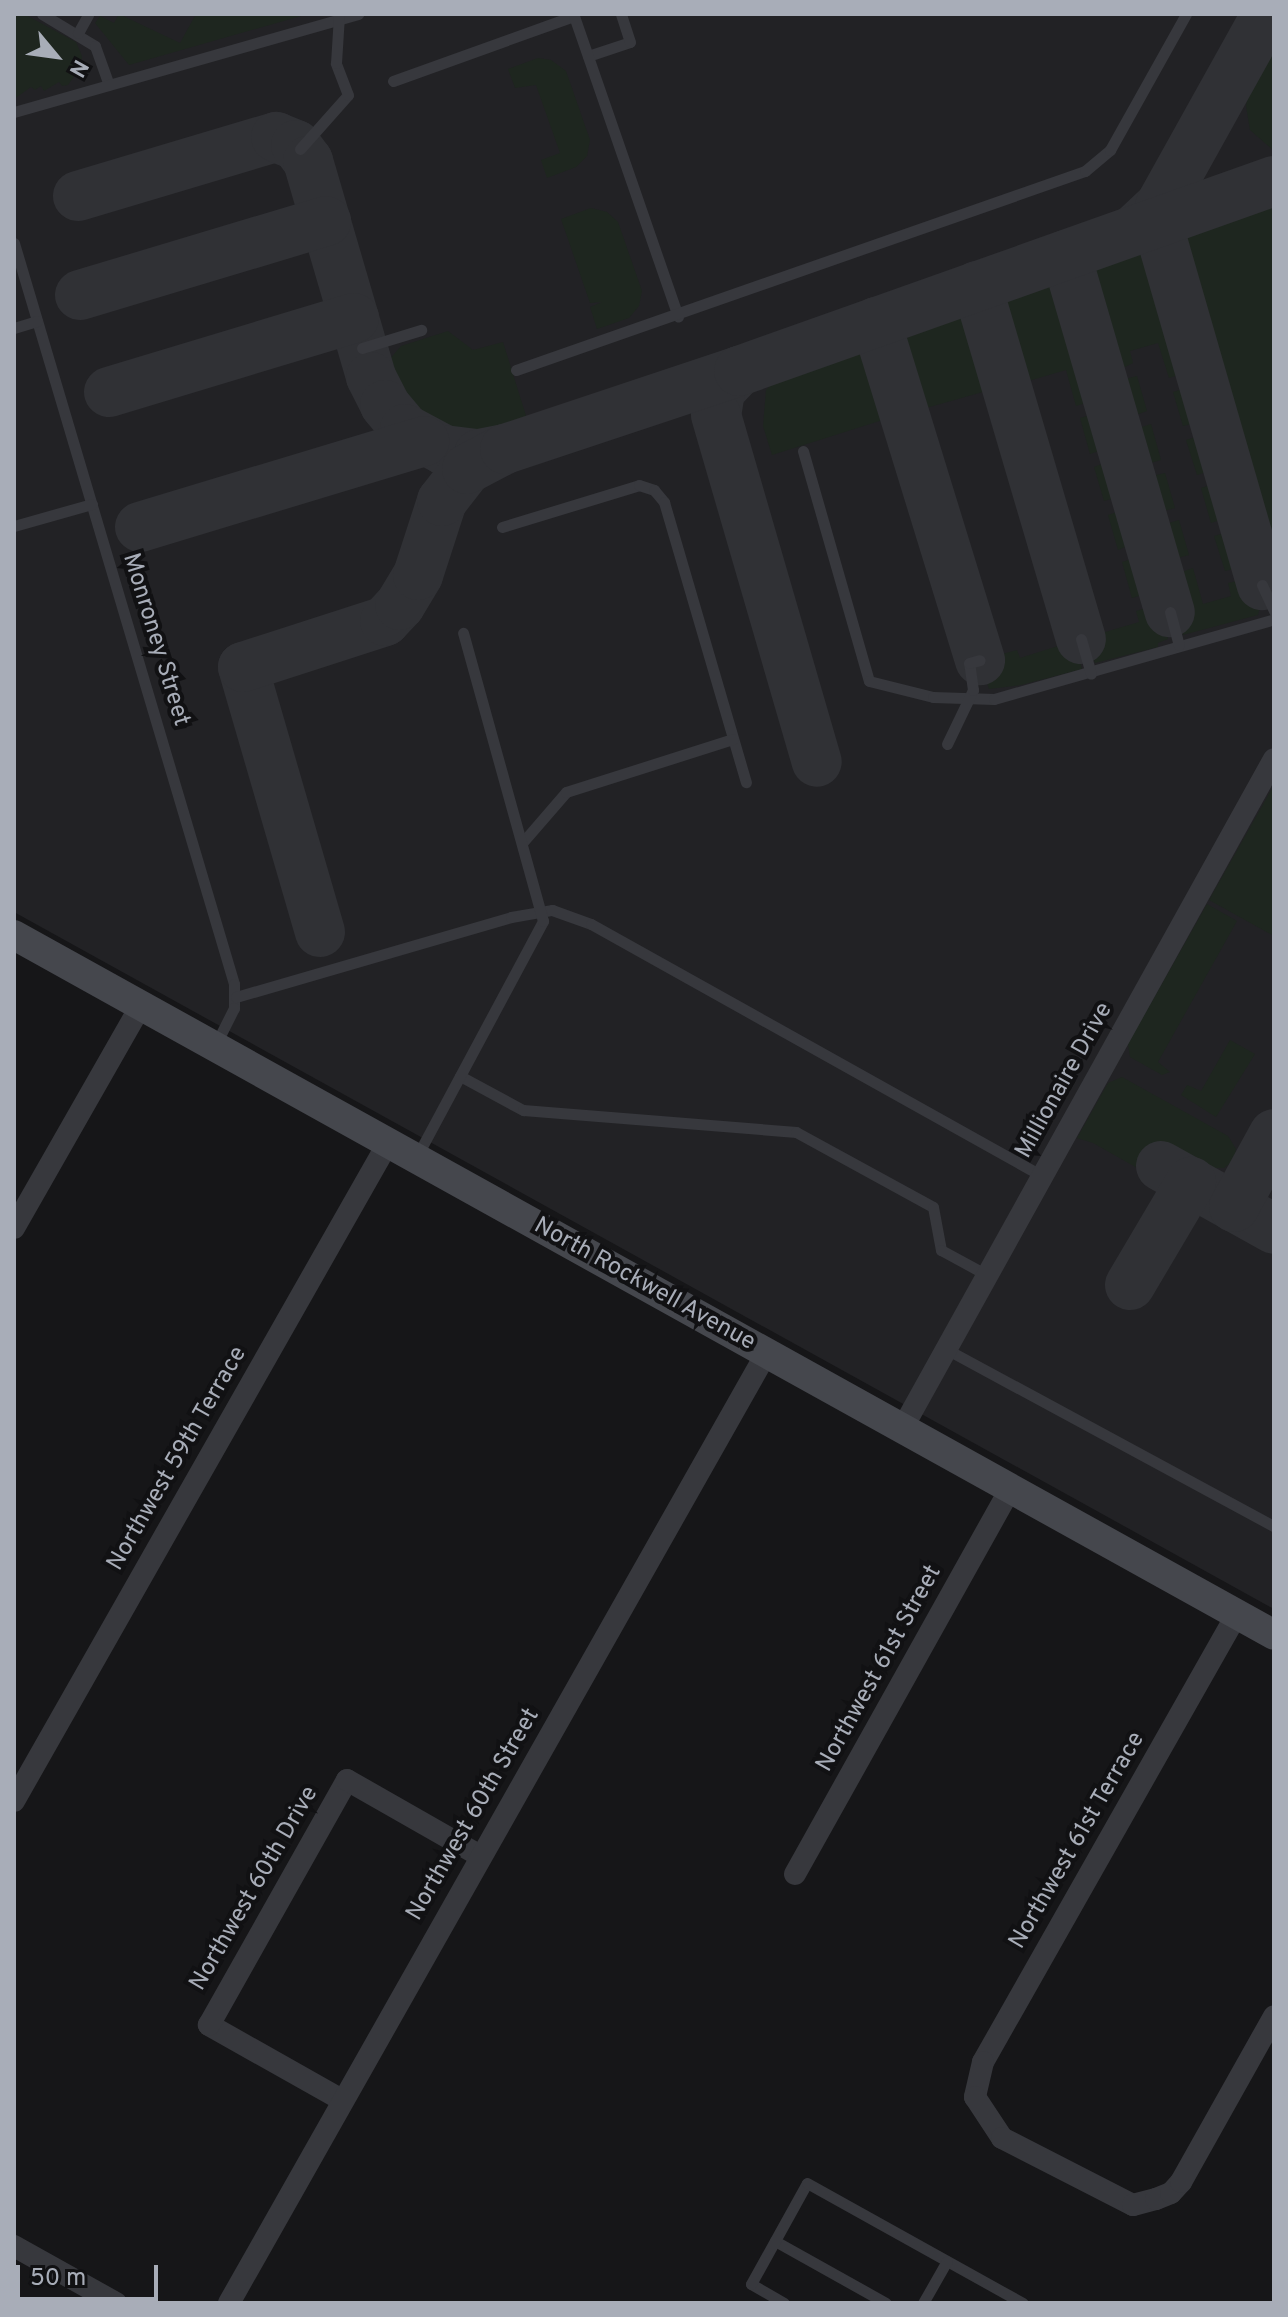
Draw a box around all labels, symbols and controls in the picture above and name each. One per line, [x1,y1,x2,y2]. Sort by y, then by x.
north arrow [16,16,96,96]
text: N [62,54,93,81]
street label: Monroney Street [115,550,195,730]
street label: Millionaire Drive [1010,998,1120,1164]
street label: North Rockwell Avenue [528,1212,760,1358]
street label: Northwest 59th Terrace [102,1341,254,1577]
street label: Northwest 61st Street [811,1561,949,1777]
street label: Northwest 60th Street [401,1704,547,1926]
street label: Northwest 61st Terrace [1004,1727,1152,1955]
street label: Northwest 60th Drive [185,1782,325,1996]
scale bar [20,2249,162,2299]
text: 50 m [30,2264,86,2294]

